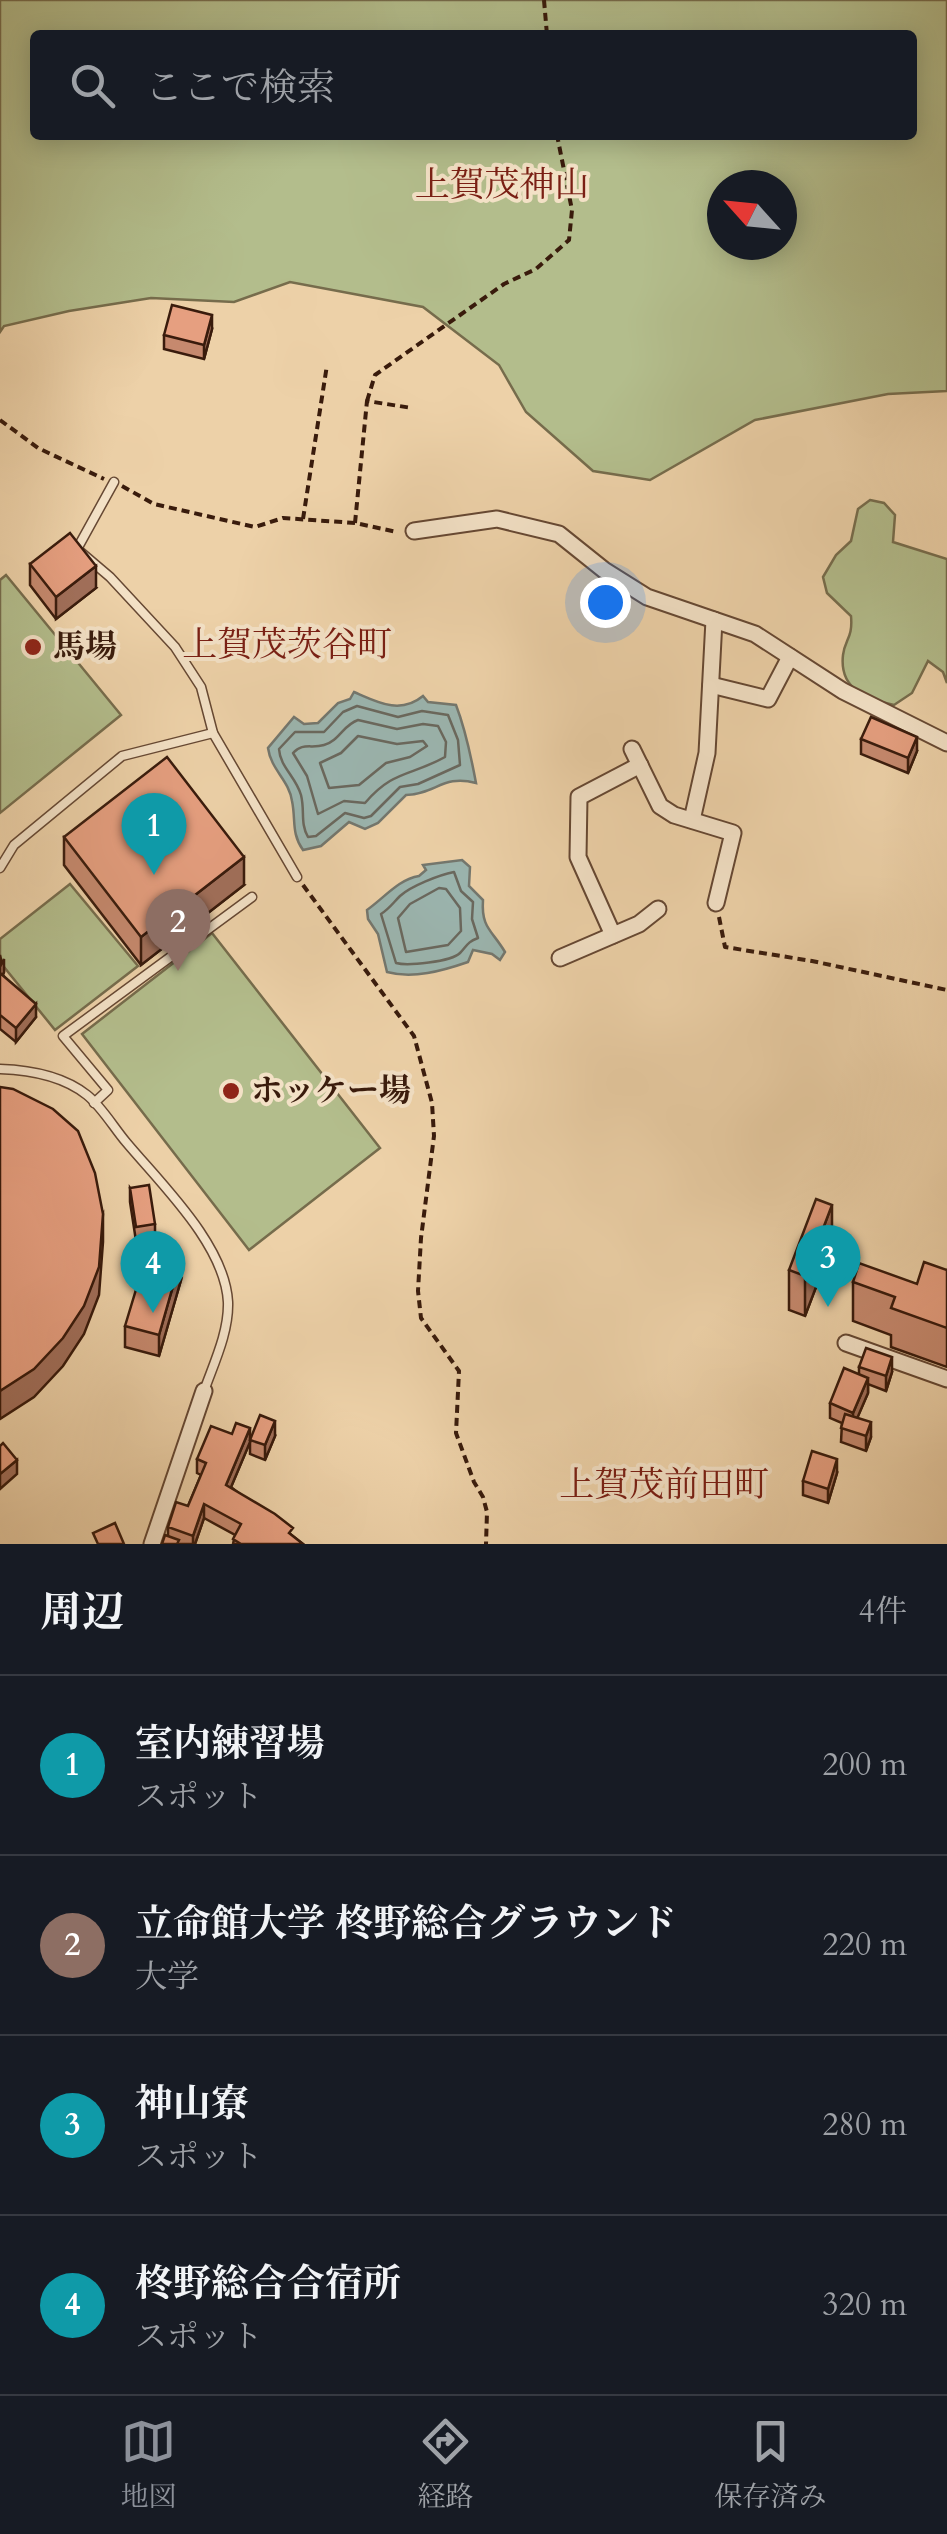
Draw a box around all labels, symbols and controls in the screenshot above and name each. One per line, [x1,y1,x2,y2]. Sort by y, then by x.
search box [30,30,917,140]
icon: search [65,58,120,113]
text: ここで検索 [145,62,335,114]
district label: 上賀茂神山 [414,161,590,209]
north arrow [707,170,797,260]
your location [580,577,631,628]
district label: 上賀茂茨谷町 [182,621,392,669]
place label: 馬場 [53,625,117,669]
marker: 馬場 [22,636,44,658]
pin: 1 [122,792,186,875]
pin: 2 [146,888,210,971]
place label: ホッケー場 [251,1069,411,1113]
marker: ホッケー場 [220,1080,242,1102]
pin: 3 [796,1224,860,1307]
pin: 4 [120,1230,186,1313]
district label: 上賀茂前田町 [559,1461,769,1509]
text: 周辺 [40,1584,124,1641]
text: 4件 [859,1590,907,1634]
text: 室内練習場 [135,1718,325,1770]
text: 1 [64,1743,81,1787]
text: 200 m [822,1743,907,1787]
text: スポット [135,1775,263,1819]
text: 立命館大学 柊野総合グラウンド [135,1898,677,1950]
text: 2 [64,1923,81,1967]
text: 220 m [822,1923,907,1967]
text: 大学 [135,1955,199,1999]
text: 神山寮 [135,2078,249,2130]
text: 3 [64,2103,81,2147]
text: 280 m [822,2103,907,2147]
text: スポット [135,2135,263,2179]
text: 柊野総合合宿所 [135,2258,401,2310]
text: 4 [64,2283,81,2327]
text: 320 m [822,2283,907,2327]
text: スポット [135,2315,263,2359]
tab: 地図 [120,2414,177,2516]
tab: 経路 [417,2414,474,2516]
tab: 保存済み [714,2414,827,2516]

